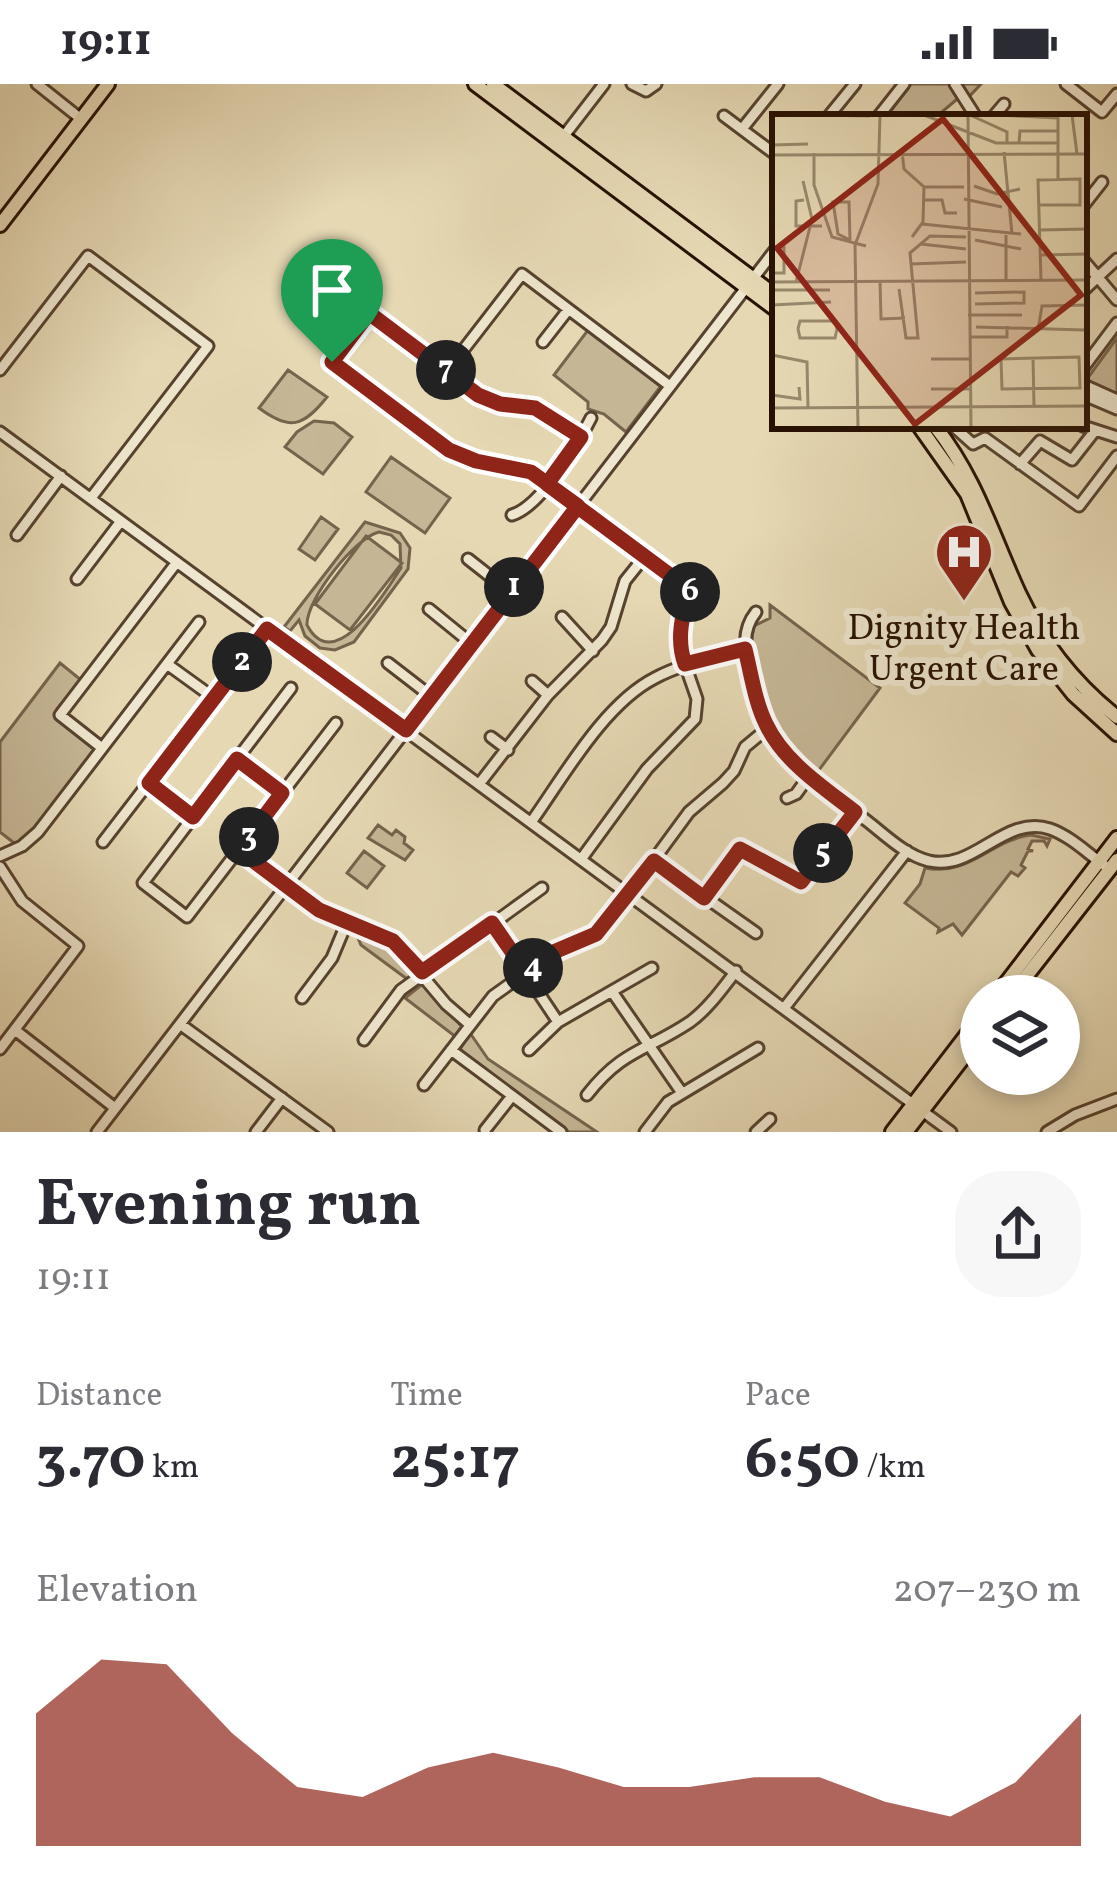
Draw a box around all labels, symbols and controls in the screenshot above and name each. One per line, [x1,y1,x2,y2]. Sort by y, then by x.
text: 19:11 [60,11,152,74]
inset map [772,114,1087,429]
pin [281,239,383,362]
icon: arrive [299,257,365,323]
pin: 7 [416,340,476,400]
text: 7 [438,347,454,393]
hospital icon: Dignity Health Urgent Care [933,521,995,603]
pin: 1 [484,557,544,617]
pin: 6 [660,562,720,622]
text: 1 [507,564,521,610]
text: 6 [681,569,699,615]
place label: Dignity Health Urgent Care [847,605,1081,696]
pin: 2 [212,632,272,692]
text: 2 [233,639,251,685]
pin: 3 [219,807,279,867]
text: 3 [241,814,257,860]
pin: 5 [793,823,853,883]
text: 5 [815,830,831,876]
pin: 4 [503,938,563,998]
text: 4 [523,945,543,991]
map controls [960,975,1080,1095]
button: layers [960,975,1080,1095]
text: Evening run [36,1161,422,1253]
button: share [955,1171,1081,1297]
text: 19:11 [36,1252,111,1306]
text: Distance [36,1374,162,1420]
text: Time [390,1374,463,1420]
text: Pace [745,1374,811,1420]
text: 3.70 [36,1420,145,1503]
text: 25:17 [390,1420,520,1503]
text: 6:50 [745,1420,860,1503]
text: km [145,1446,199,1492]
text: /km [860,1446,926,1492]
text: Elevation [36,1564,198,1618]
text: 207–230 m [893,1564,1081,1618]

